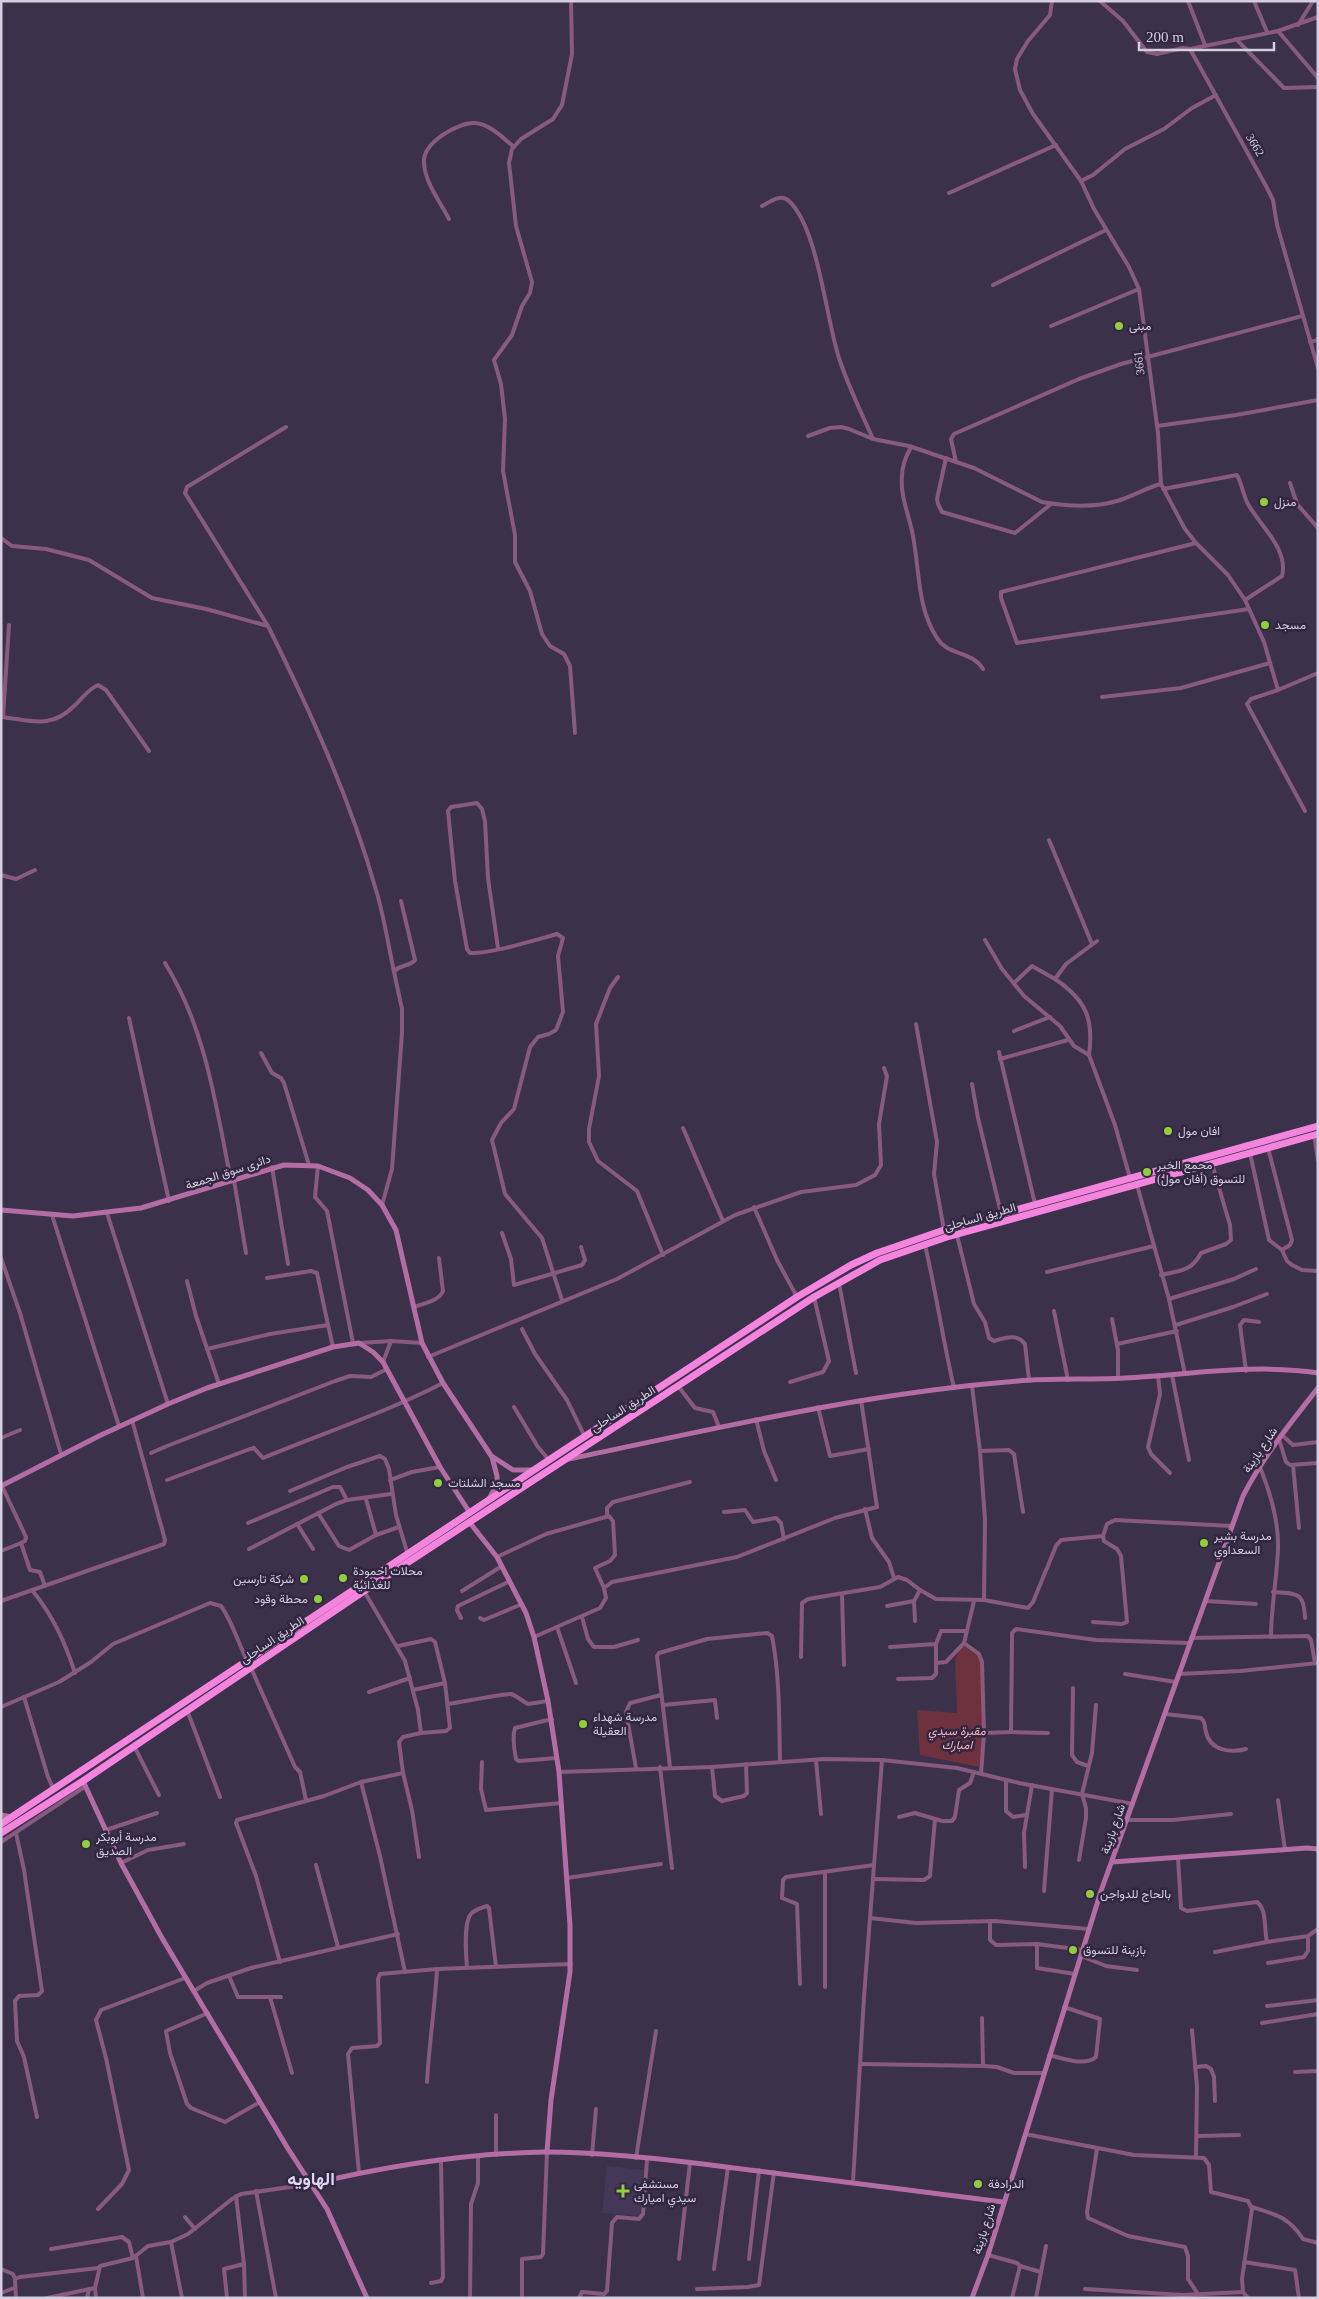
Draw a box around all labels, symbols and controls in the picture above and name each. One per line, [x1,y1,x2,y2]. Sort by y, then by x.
scale bar [1139,20,1274,52]
text: 200 m [1146,29,1184,45]
street label: 3662 [1243,131,1267,159]
place label: مبنى [1129,319,1151,334]
marker: مبنى [1113,320,1125,332]
street label: 3661 [1131,350,1147,376]
place label: منزل [1274,495,1296,510]
marker: منزل [1258,496,1270,508]
place label: مسجد [1275,618,1306,632]
marker: مسجد [1259,619,1271,631]
place label: افان مول [1178,1124,1220,1139]
marker: افان مول [1162,1125,1174,1137]
street label: دائرى سوق الجمعة [184,1152,273,1193]
place label: مجمع الخير للتسوق (أفان مول) [1156,1158,1245,1187]
marker: مجمع الخير للتسوق (أفان مول) [1141,1166,1153,1178]
street label: الطريق الساحلى [942,1200,1018,1235]
street label: الطريق الساحلى [588,1383,658,1436]
street label: شارع بازينة [1240,1425,1282,1477]
place label: مسجد الشلتات [448,1476,521,1490]
marker: مسجد الشلتات [432,1477,444,1489]
place label: مدرسة بشير السعداوي [1213,1529,1272,1560]
marker: مدرسة بشير السعداوي [1198,1537,1210,1549]
place label: محلات احمودة للغذائية [353,1564,423,1592]
place label: شركة تارسين [233,1572,294,1587]
marker: محلات احمودة للغذائية [337,1572,349,1584]
marker: شركة تارسين [298,1573,310,1585]
place label: محطة وقود [254,1592,308,1607]
marker: محطة وقود [312,1593,324,1605]
street label: الطريق الساحلى [237,1613,307,1667]
place label: مدرسة شهداء العقيلة [593,1710,657,1738]
marker: مدرسة شهداء العقيلة [577,1718,589,1730]
park label: مقبرة سيدي امبارك [928,1724,986,1753]
street label: شارع بازينة [1098,1802,1130,1856]
place label: مدرسة أبوبكر الصديق [95,1830,157,1859]
marker: مدرسة أبوبكر الصديق [80,1838,92,1850]
place label: بالحاج للدواجن [1100,1887,1171,1903]
marker: بالحاج للدواجن [1084,1888,1096,1900]
place label: بازينة للتسوق [1083,1943,1146,1958]
marker: بازينة للتسوق [1067,1944,1079,1956]
district label: الهاويه [287,2169,335,2190]
place label: مستشفى سيدي اميارك [634,2177,696,2208]
place label: الدرادفة [988,2177,1024,2192]
marker: الدرادفة [972,2178,984,2190]
marker: مستشفى سيدي اميارك [616,2184,630,2198]
street label: شارع بازينة [970,2202,1000,2256]

